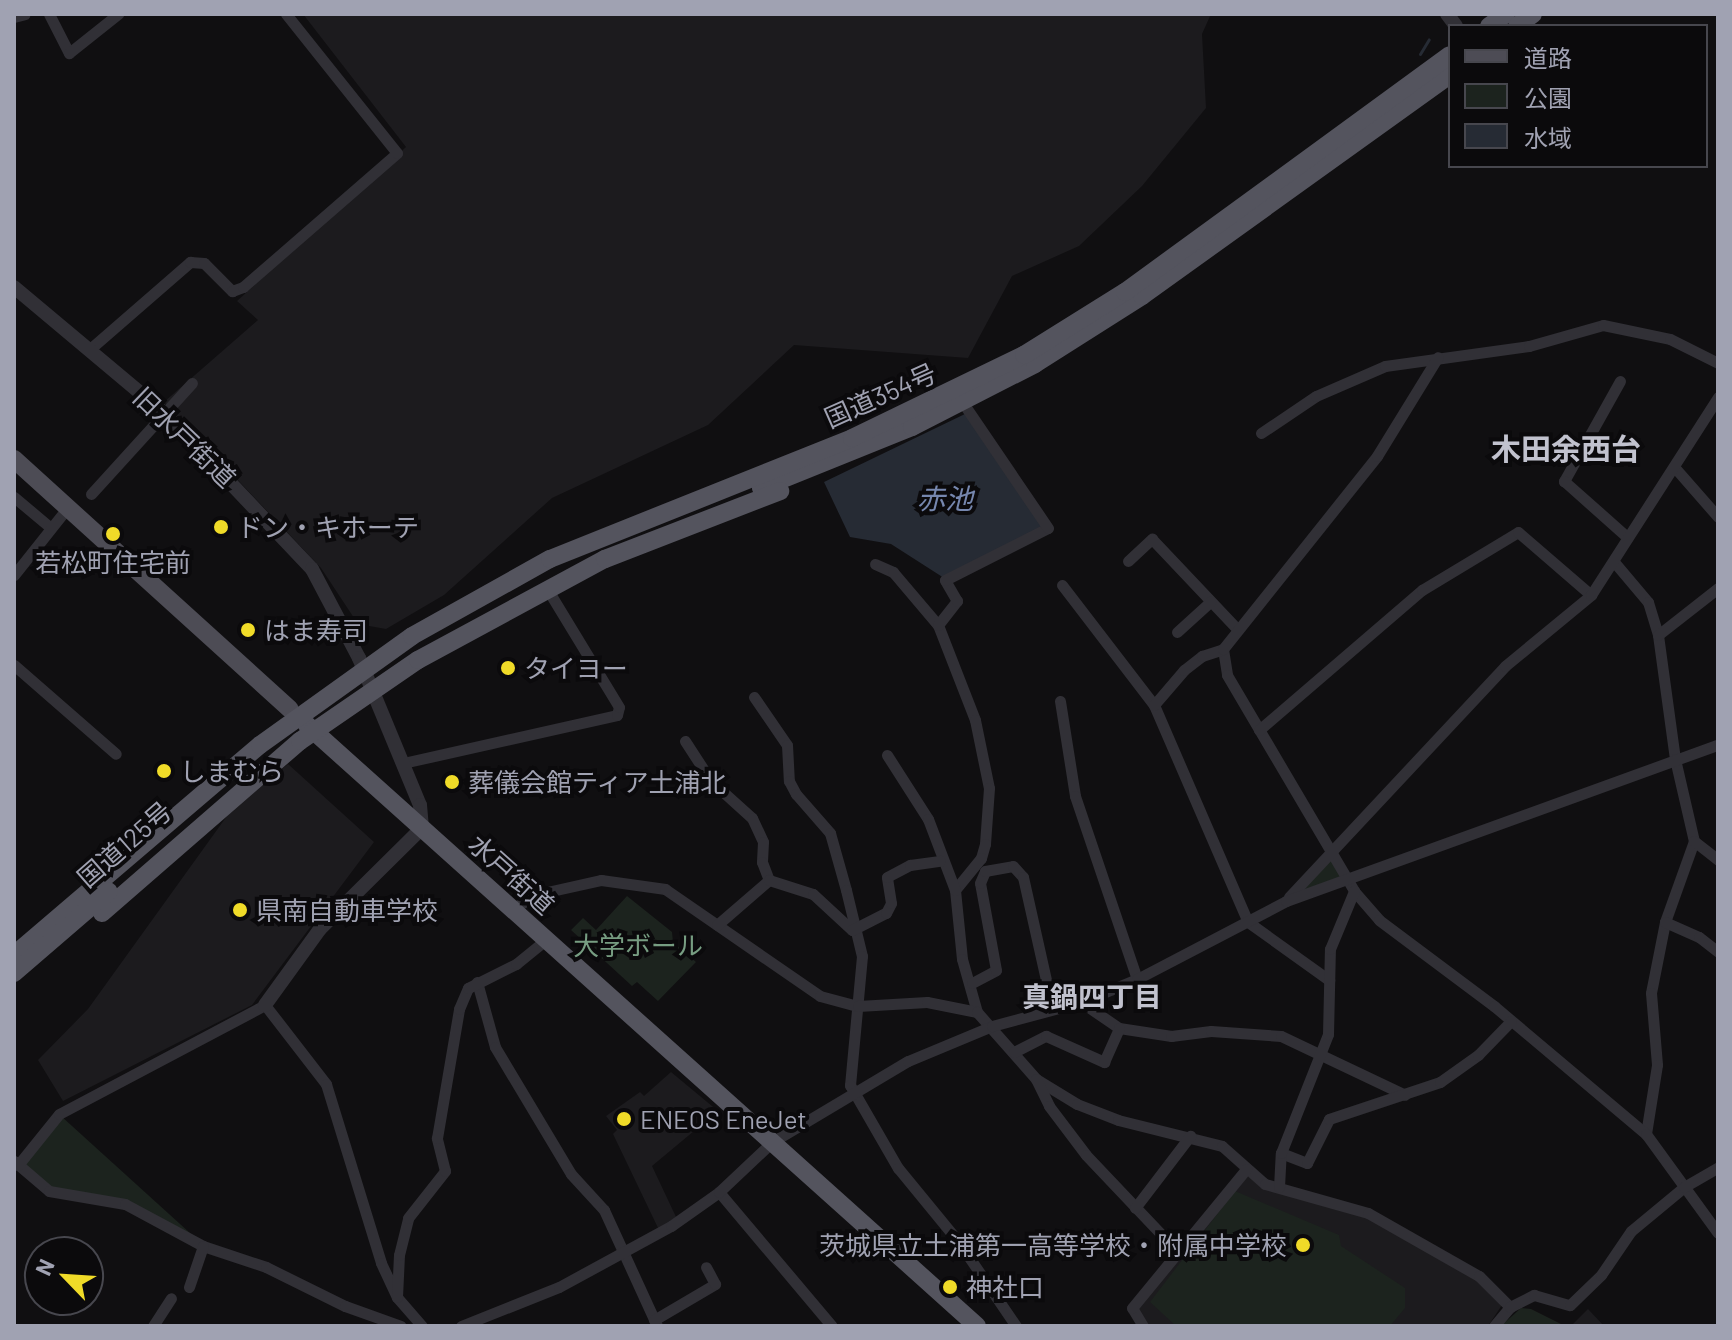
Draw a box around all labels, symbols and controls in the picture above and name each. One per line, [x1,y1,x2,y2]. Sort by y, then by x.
legend [1448,24,1708,168]
text: 道路 [1524,43,1572,72]
text: 公園 [1524,83,1572,112]
text: 水域 [1524,123,1572,152]
street label: 国道354号 [819,357,941,433]
street label: 旧水戸街道 [127,381,243,493]
district label: 木田余西台 [1491,430,1641,466]
water label: 赤池 [917,481,973,515]
place label: ドン・キホーテ [237,511,419,543]
marker: ドン・キホーテ [212,518,230,536]
marker: 若松町住宅前 [104,525,122,543]
place label: 若松町住宅前 [35,546,191,578]
place label: はま寿司 [264,614,368,646]
marker: はま寿司 [239,621,257,639]
place label: タイヨー [524,652,628,684]
marker: タイヨー [499,659,517,677]
place label: しまむら [180,755,284,787]
marker: しまむら [155,762,173,780]
place label: 葬儀会館ティア土浦北 [468,766,728,798]
marker: 葬儀会館ティア土浦北 [443,773,461,791]
street label: 国道125号 [71,795,177,893]
street label: 水戸街道 [463,828,561,920]
place label: 県南自動車学校 [256,894,438,926]
marker: 県南自動車学校 [231,901,249,919]
park label: 大学ボール [573,929,703,961]
district label: 真鍋四丁目 [1022,979,1162,1013]
place label: ENEOS EneJet [640,1103,807,1135]
marker: ENEOS EneJet [615,1110,633,1128]
place label: 茨城県立土浦第一高等学校・附属中学校 [819,1229,1287,1261]
north arrow [24,1236,104,1316]
marker: 茨城県立土浦第一高等学校・附属中学校 [1294,1236,1312,1254]
text: N [29,1255,59,1279]
place label: 神社口 [966,1271,1044,1303]
marker: 神社口 [941,1278,959,1296]

